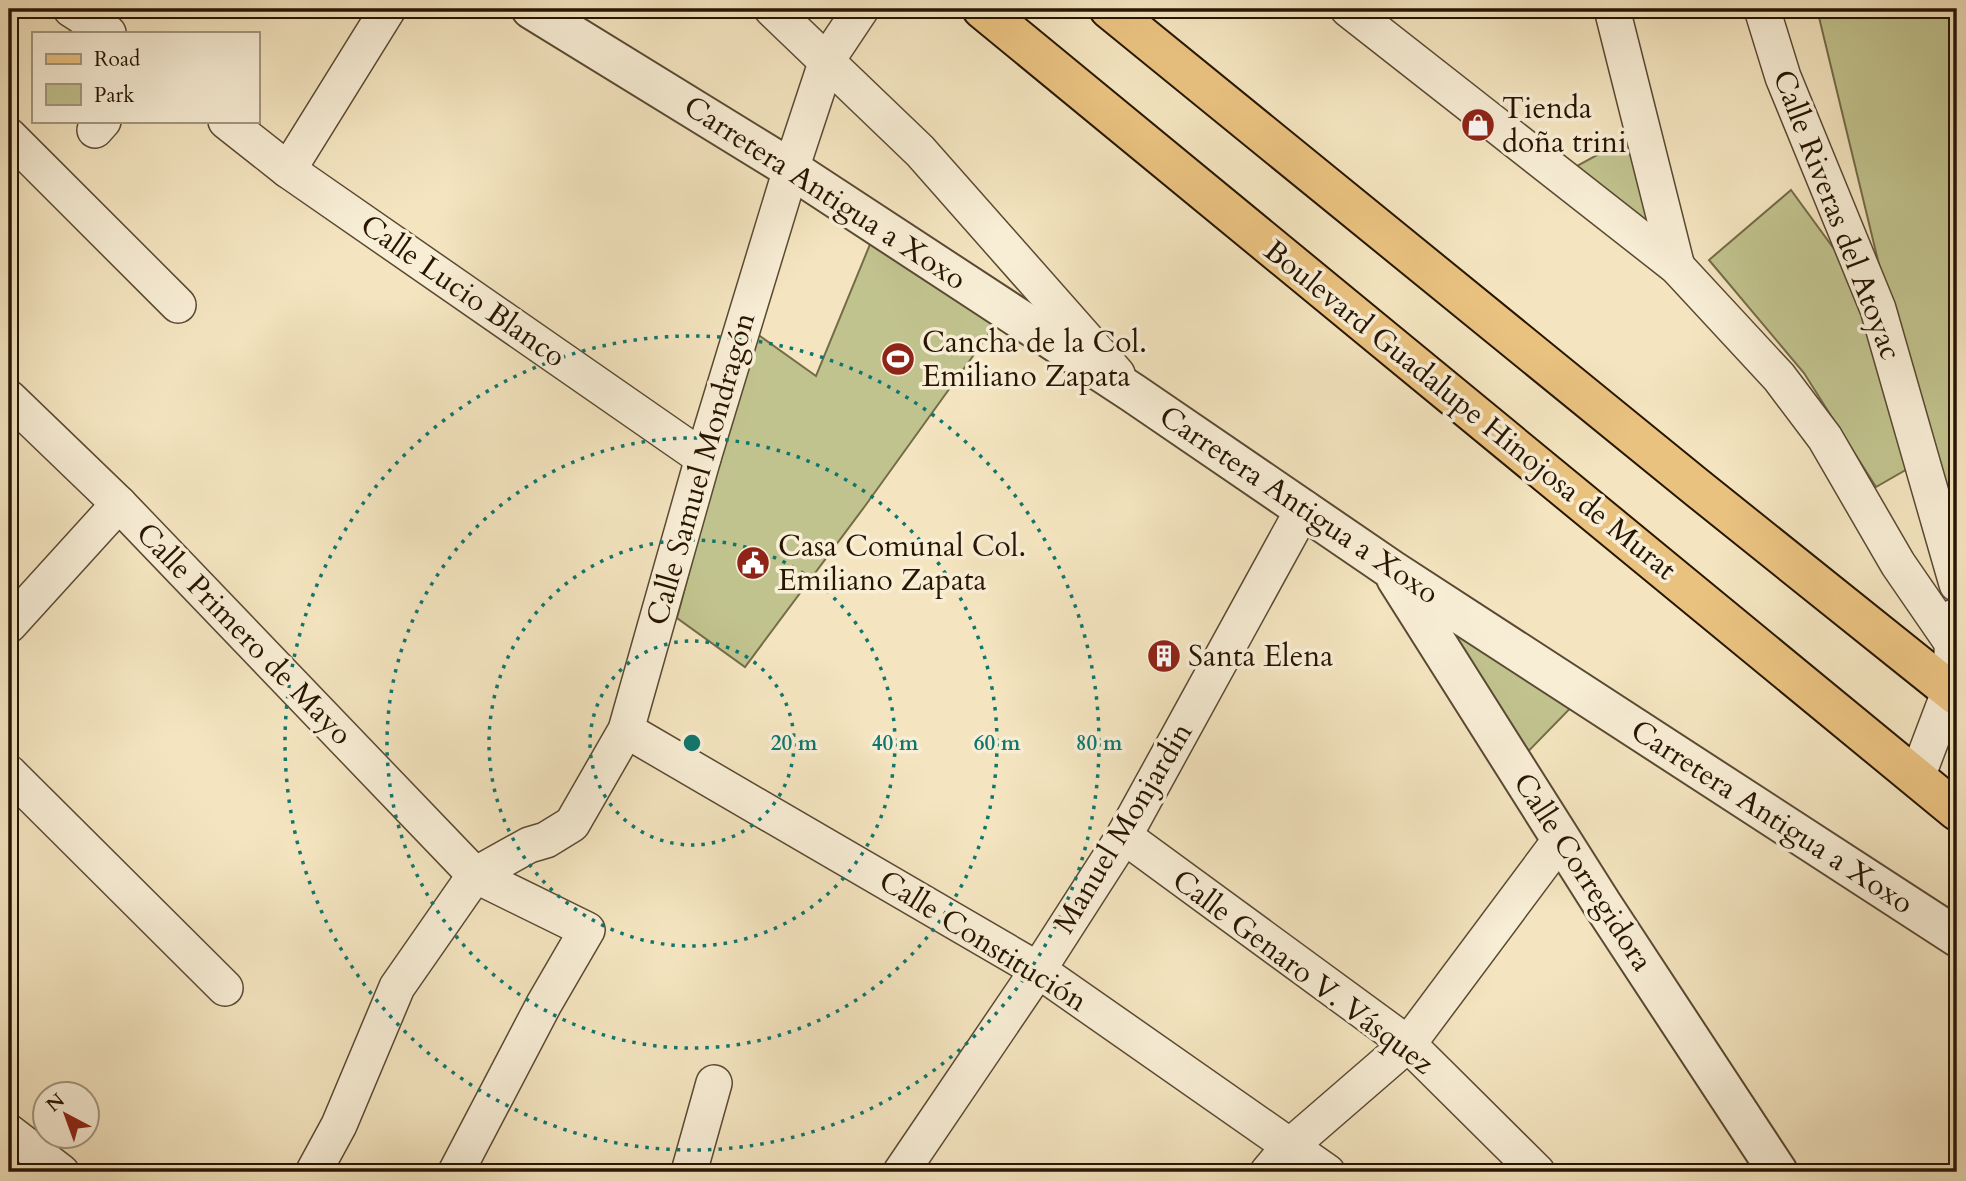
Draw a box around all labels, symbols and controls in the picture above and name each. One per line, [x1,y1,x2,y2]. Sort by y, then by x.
legend [32,32,259,122]
text: Road [94,45,140,74]
street label: Calle Riveras del Atoyac [1763,64,1911,366]
text: Park [94,81,135,110]
street label: Carretera Antigua a Xoxo [676,86,974,300]
place label: Tienda doña trini [1502,88,1627,163]
shop icon: Tienda doña trini [1459,106,1497,144]
street label: Calle Lucio Blanco [352,205,574,377]
street label: Boulevard Guadalupe Hinojosa de Murat [1255,231,1685,590]
street label: Calle Samuel Mondragón [637,308,765,630]
place label: Cancha de la Col. Emiliano Zapata [922,322,1147,397]
sports icon: Cancha de la Col. Emiliano Zapata [879,340,917,378]
street label: Carretera Antigua a Xoxo [1151,396,1447,614]
street label: Calle Primero de Mayo [127,514,361,754]
place label: Casa Comunal Col. Emiliano Zapata [778,526,1026,601]
public building icon: Casa Comunal Col. Emiliano Zapata [734,544,772,582]
place label: Santa Elena [1188,636,1333,677]
building icon: Santa Elena [1145,637,1183,675]
street label: Carretera Antigua a Xoxo [1623,710,1921,924]
street label: Manuel Monjardin [1044,715,1202,941]
text: 20 m [771,729,818,758]
text: 40 m [872,729,919,758]
text: 60 m [974,729,1021,758]
text: 80 m [1076,729,1123,758]
centre of rings [680,731,704,755]
street label: Calle Corregidora [1503,765,1663,979]
street label: Calle Constitución [871,860,1095,1022]
street label: Calle Genaro V. Vásquez [1164,860,1443,1084]
north arrow [32,1080,102,1150]
text: N [41,1087,71,1118]

